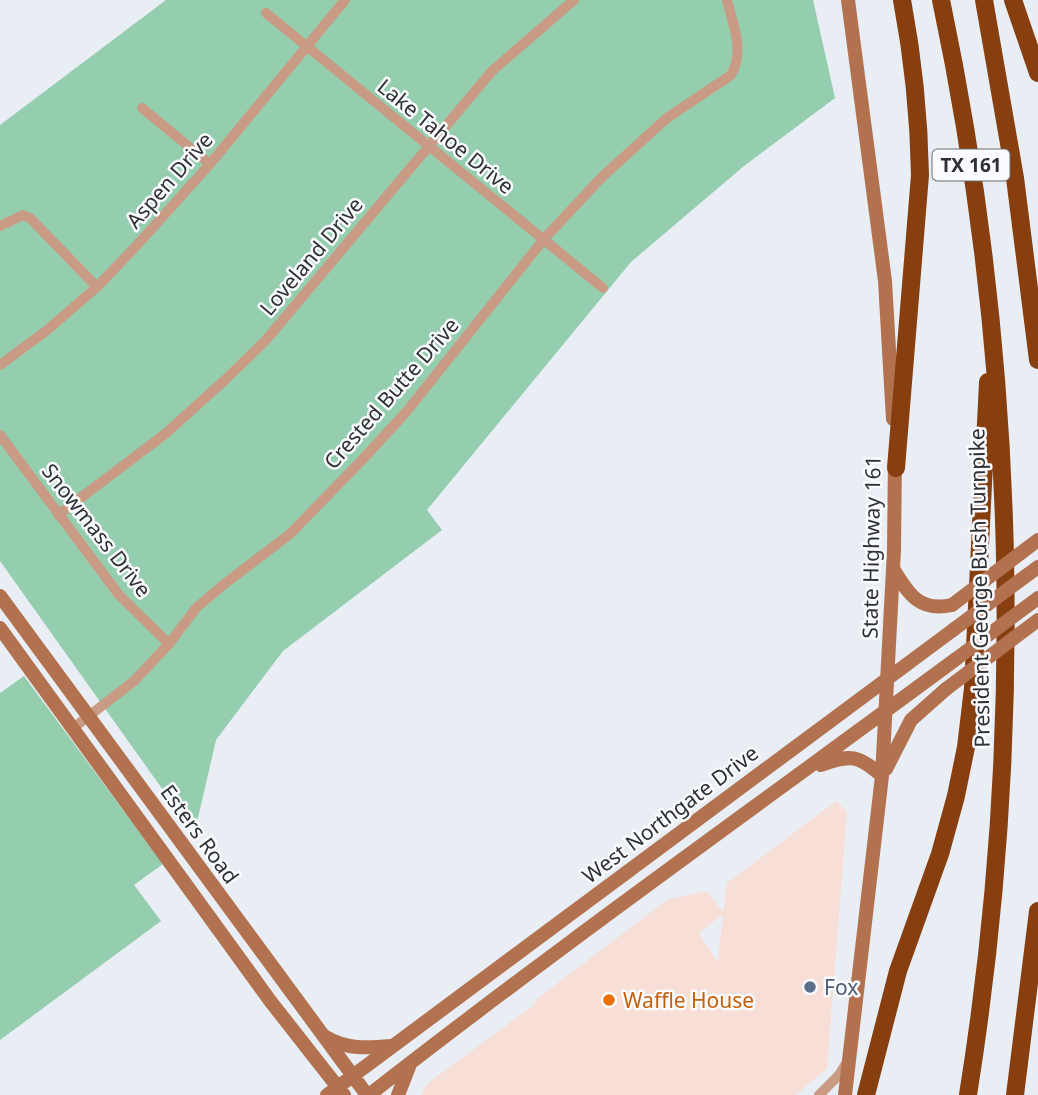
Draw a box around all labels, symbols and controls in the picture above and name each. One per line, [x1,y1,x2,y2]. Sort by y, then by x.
street label: Lake Tahoe Drive [372,72,520,200]
street label: Aspen Drive [120,126,218,234]
road number: TX 161 [932,150,1010,181]
street label: Loveland Drive [253,191,369,321]
street label: Crested Butte Drive [317,311,465,475]
street label: President George Bush Turnpike [962,428,996,748]
street label: State Highway 161 [855,455,887,639]
street label: Snowmass Drive [36,457,158,603]
street label: West Northgate Drive [576,739,764,889]
street label: Esters Road [155,779,245,889]
place label: Fox [824,973,858,1001]
marker: Fox [802,979,818,995]
place label: Waffle House [623,986,754,1014]
marker: Waffle House [601,992,617,1008]

